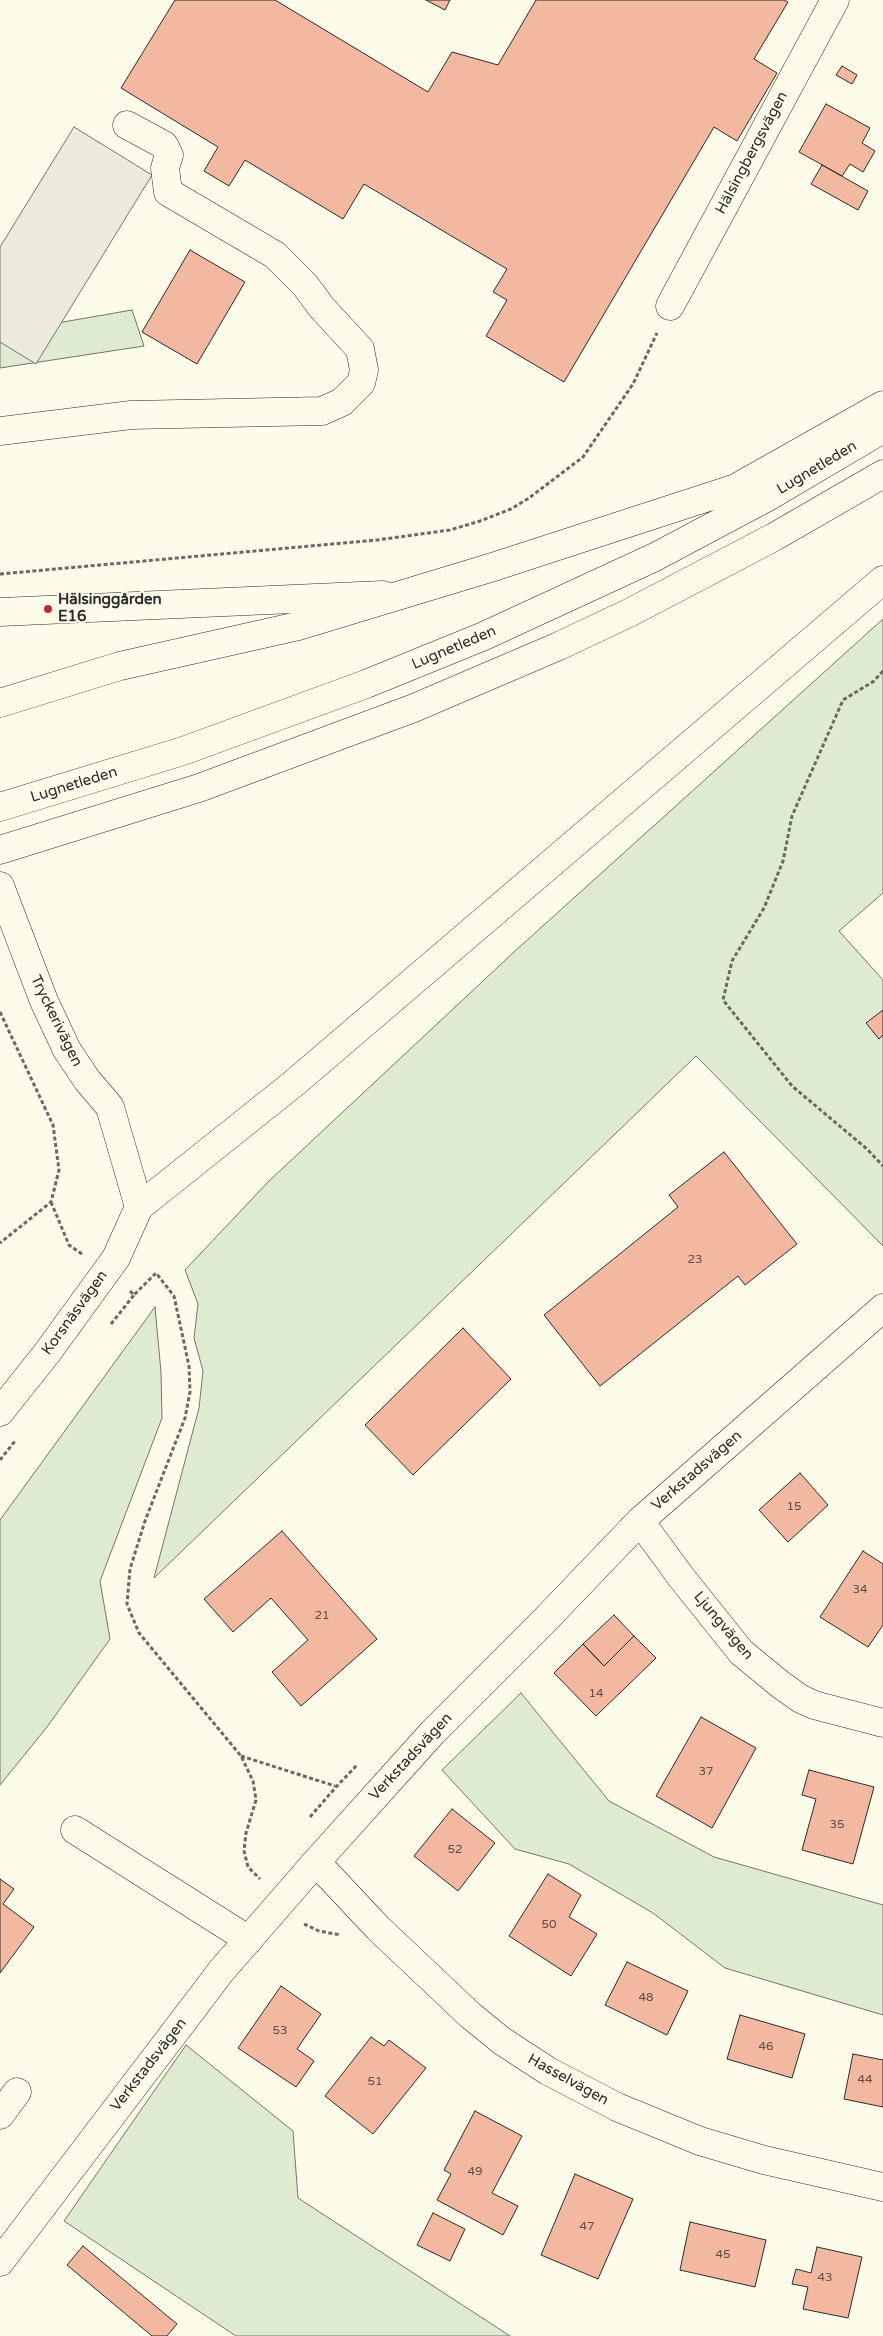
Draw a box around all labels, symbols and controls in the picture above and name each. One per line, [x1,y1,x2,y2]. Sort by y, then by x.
street label: Hälsingbergsvägen [712,89,792,217]
street label: Lugnetleden [774,437,860,499]
place label: Hälsinggården E16 [58,591,162,626]
marker: Hälsinggården E16 [42,603,54,615]
street label: Lugnetleden [409,622,499,674]
street label: Lugnetleden [28,763,120,807]
street label: Tryckerivägen [26,972,86,1070]
house number: 23 [687,1253,703,1267]
street label: Korsnäsvägen [38,1267,112,1359]
street label: Verkstadsvägen [648,1427,746,1515]
house number: 15 [786,1500,802,1514]
house number: 34 [852,1583,868,1597]
street label: Ljungvägen [689,1588,757,1664]
house number: 21 [314,1609,330,1623]
house number: 14 [588,1687,604,1701]
street label: Verkstadsvägen [366,1709,456,1805]
house number: 37 [698,1765,714,1779]
house number: 35 [829,1818,845,1832]
house number: 52 [447,1843,463,1857]
house number: 50 [541,1918,557,1932]
house number: 48 [638,1991,654,2005]
street label: Verkstadsvägen [107,2015,191,2115]
house number: 53 [272,2024,288,2038]
house number: 46 [758,2040,774,2054]
street label: Hasselvägen [524,2050,612,2110]
house number: 44 [857,2073,873,2087]
house number: 51 [367,2075,383,2089]
house number: 49 [467,2165,483,2179]
house number: 47 [579,2220,595,2234]
house number: 45 [715,2248,731,2262]
house number: 43 [817,2271,833,2285]

